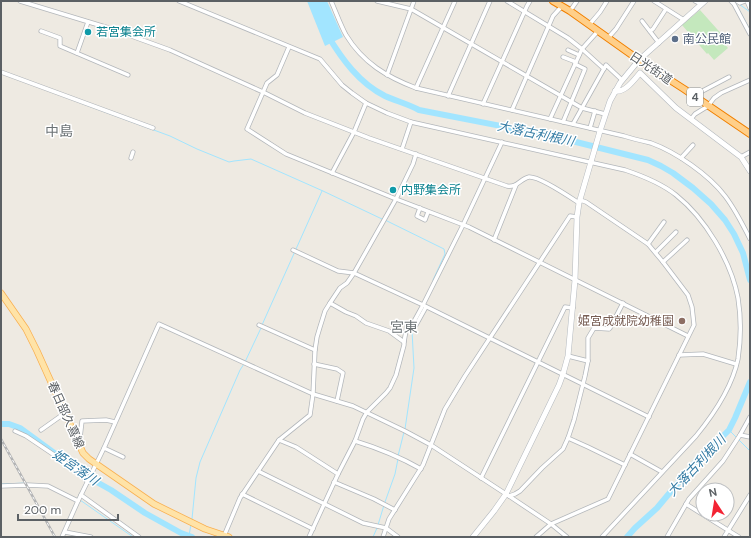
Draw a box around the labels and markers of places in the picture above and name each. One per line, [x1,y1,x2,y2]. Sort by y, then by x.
place label: 若宮集会所 [96,24,156,40]
marker: 若宮集会所 [83,27,93,37]
place label: 南公民館 [683,31,731,47]
marker: 南公民館 [670,34,680,44]
place label: 内野集会所 [401,182,461,198]
marker: 内野集会所 [388,185,398,195]
place label: 姫宮成就院幼稚園 [578,313,674,329]
marker: 姫宮成就院幼稚園 [677,316,687,326]

